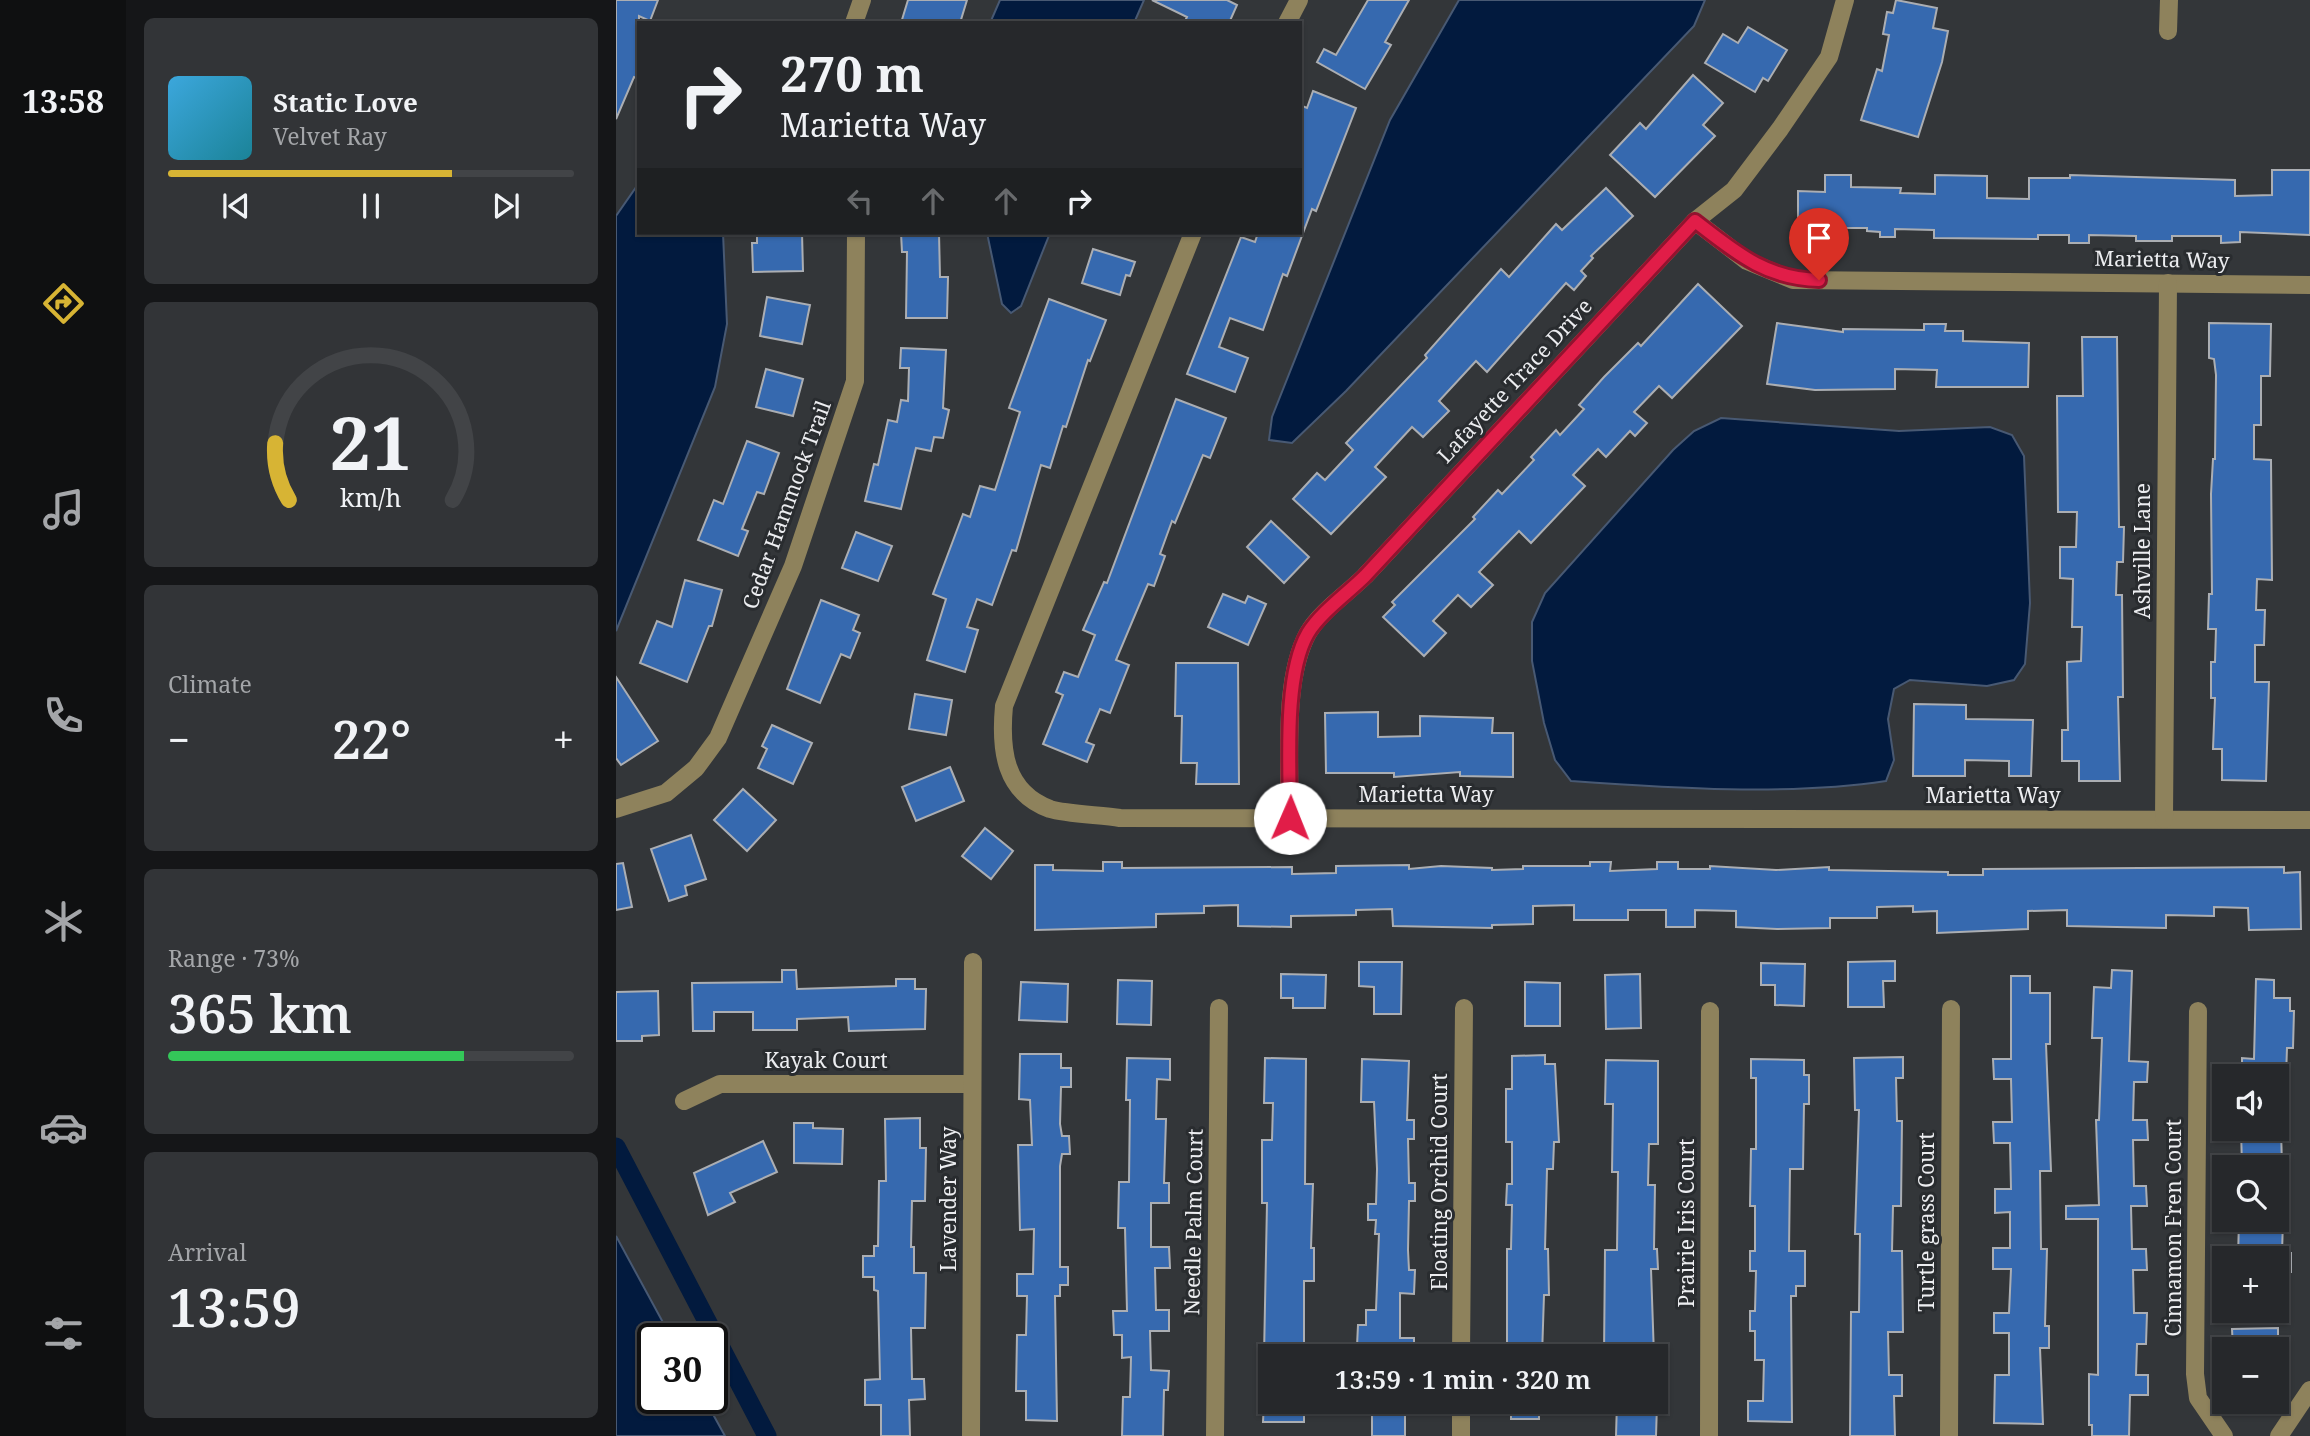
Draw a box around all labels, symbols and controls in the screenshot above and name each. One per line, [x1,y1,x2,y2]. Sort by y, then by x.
text: 270 m [780,40,924,106]
icon: right [665,49,756,140]
text: 13:58 [22,79,104,122]
text: Static Love [273,84,418,120]
text: Marietta Way [780,103,986,146]
text: Velvet Ray [273,120,387,152]
icon: left [841,182,879,220]
icon: ahead [914,182,952,220]
icon: ahead [987,182,1025,220]
icon: right [1060,182,1098,220]
icon: previous [217,187,255,225]
icon: pause [352,187,390,225]
icon: next [487,187,525,225]
pin [1789,208,1849,280]
icon: arrive [1800,219,1838,257]
street label: Marietta Way [2094,244,2230,274]
icon: directions [39,279,88,328]
street label: Lafayette Trace Drive [1431,292,1598,469]
text: 21 [330,393,412,492]
street label: Cedar Hammock Trail [735,396,837,613]
text: km/h [340,480,402,514]
street label: Ashville Lane [2128,483,2156,619]
icon: music [39,485,88,534]
text: Climate [168,668,252,700]
icon: phone [39,691,88,740]
text: 22° [332,703,411,774]
text: − [168,713,190,765]
text: + [553,713,574,765]
street label: Marietta Way [1358,780,1494,808]
position arrow [1253,781,1327,855]
street label: Marietta Way [1925,781,2061,809]
icon: climate [39,897,88,946]
text: Range · 73% [168,942,300,974]
text: 365 km [168,977,352,1048]
street label: Kayak Court [764,1046,888,1074]
map controls [2212,1064,2289,1414]
button: sound [2212,1064,2289,1141]
street label: Floating Orchid Court [1425,1073,1453,1291]
icon: car [39,1103,88,1152]
street label: Cinnamon Fren Court [2159,1119,2187,1337]
street label: Lavender Way [934,1126,962,1272]
street label: Needle Palm Court [1177,1128,1209,1315]
street label: Turtle grass Court [1912,1132,1940,1312]
street label: Prairie Iris Court [1672,1139,1700,1307]
button: search [2212,1155,2289,1232]
text: Arrival [168,1236,247,1268]
button: + [2212,1246,2289,1323]
text: 13:59 [168,1271,301,1342]
icon: filters [39,1309,88,1358]
speed limit sign: 30 [637,1323,728,1414]
button: − [2212,1337,2289,1414]
text: 13:59 · 1 min · 320 m [1335,1361,1591,1397]

